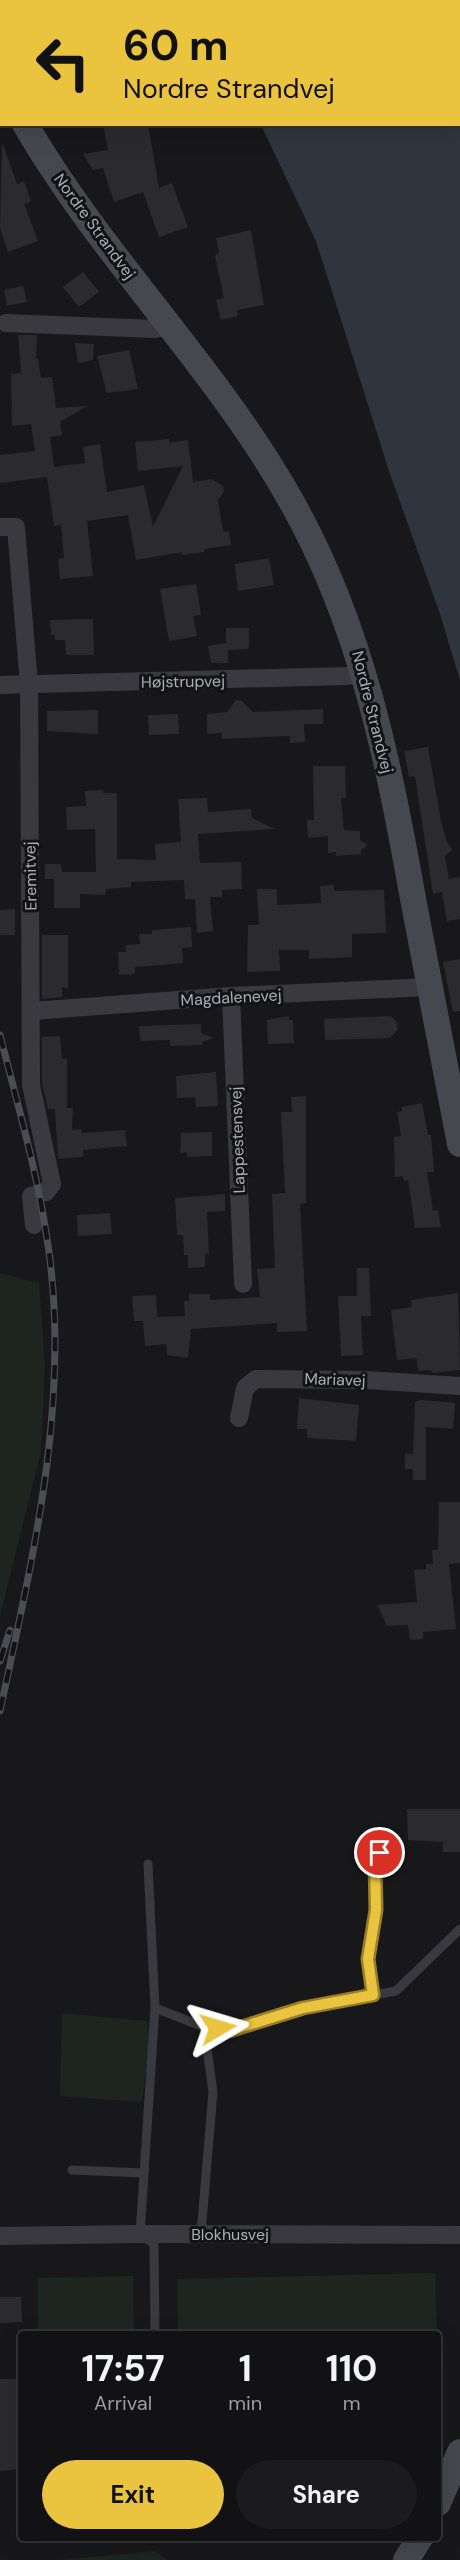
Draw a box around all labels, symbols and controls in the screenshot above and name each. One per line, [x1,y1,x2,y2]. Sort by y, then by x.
text: 60 m [123,18,229,73]
icon: left [24,24,102,102]
text: Nordre Strandvej [123,71,335,106]
street label: Nordre Strandvej [49,169,140,283]
street label: Nordre Strandvej [347,649,398,776]
street label: Højstrupvej [141,670,225,693]
street label: Eremitvej [19,841,42,911]
street label: Magdalenevej [180,984,282,1011]
street label: Lappestensvej [225,1086,250,1194]
street label: Mariavej [304,1368,366,1391]
pin [354,1827,405,1878]
icon: arrive [363,1836,396,1869]
position arrow [186,1996,250,2060]
street label: Blokhusvej [191,2224,269,2245]
text: 17:57 [82,2345,165,2392]
text: 1 [239,2345,252,2392]
text: 110 [326,2345,377,2392]
text: Arrival [94,2390,152,2416]
text: min [228,2390,262,2416]
text: m [343,2390,361,2416]
button: Exit [42,2460,224,2529]
button: Share [236,2460,417,2529]

